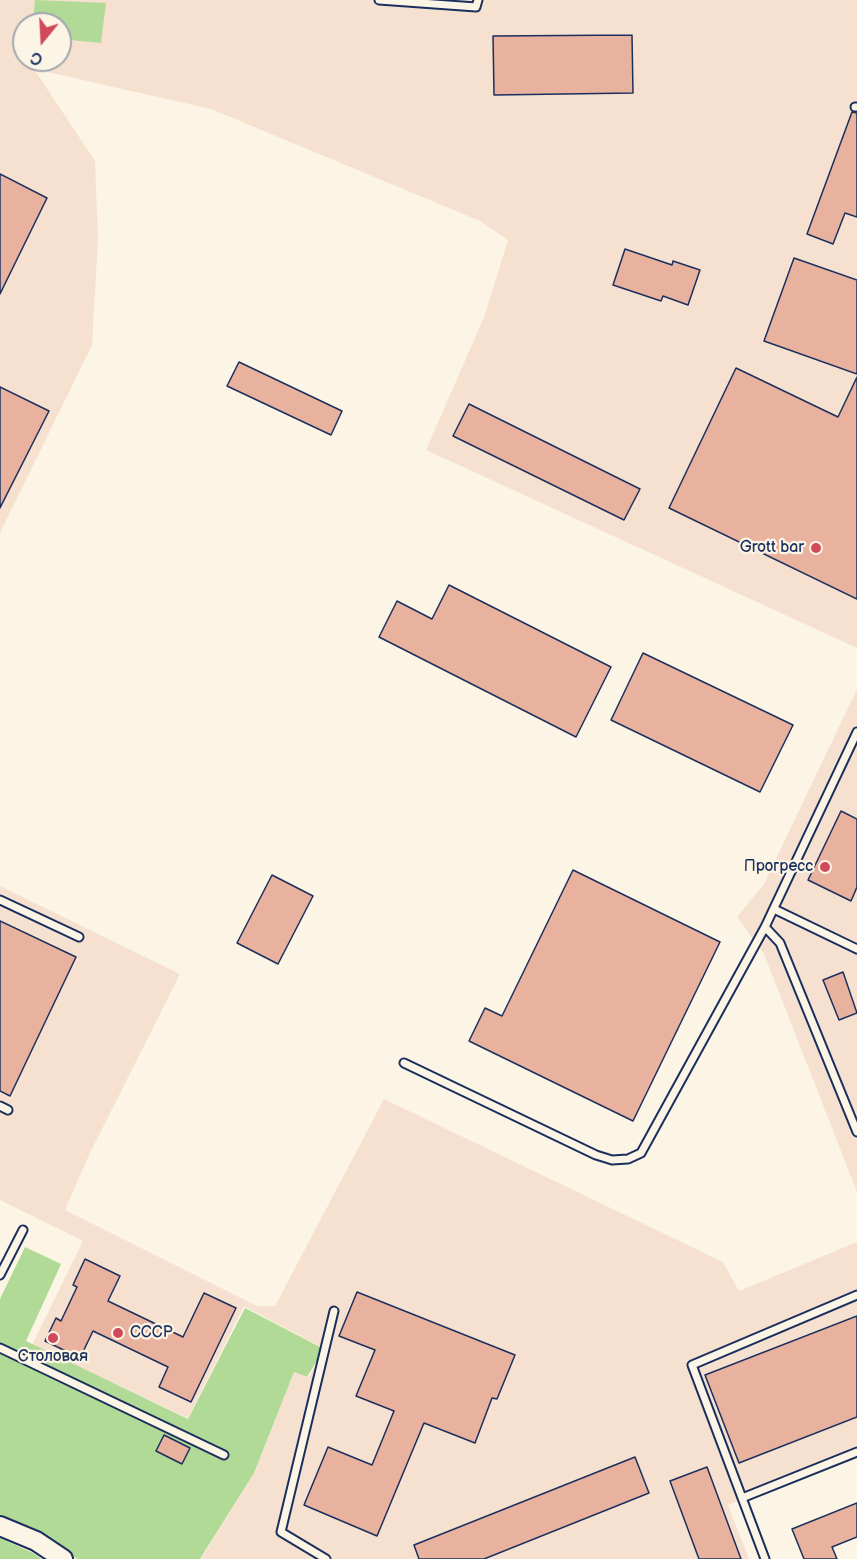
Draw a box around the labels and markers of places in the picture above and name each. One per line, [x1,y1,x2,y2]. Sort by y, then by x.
place label: Grott bar [740,538,804,558]
marker: Grott bar [809,541,823,555]
place label: Прогресс [744,857,813,877]
marker: Прогресс [818,860,832,874]
place label: СССР [130,1323,173,1343]
marker: СССР [111,1326,125,1340]
marker: Столовая [46,1331,60,1345]
place label: Столовая [18,1347,88,1367]

